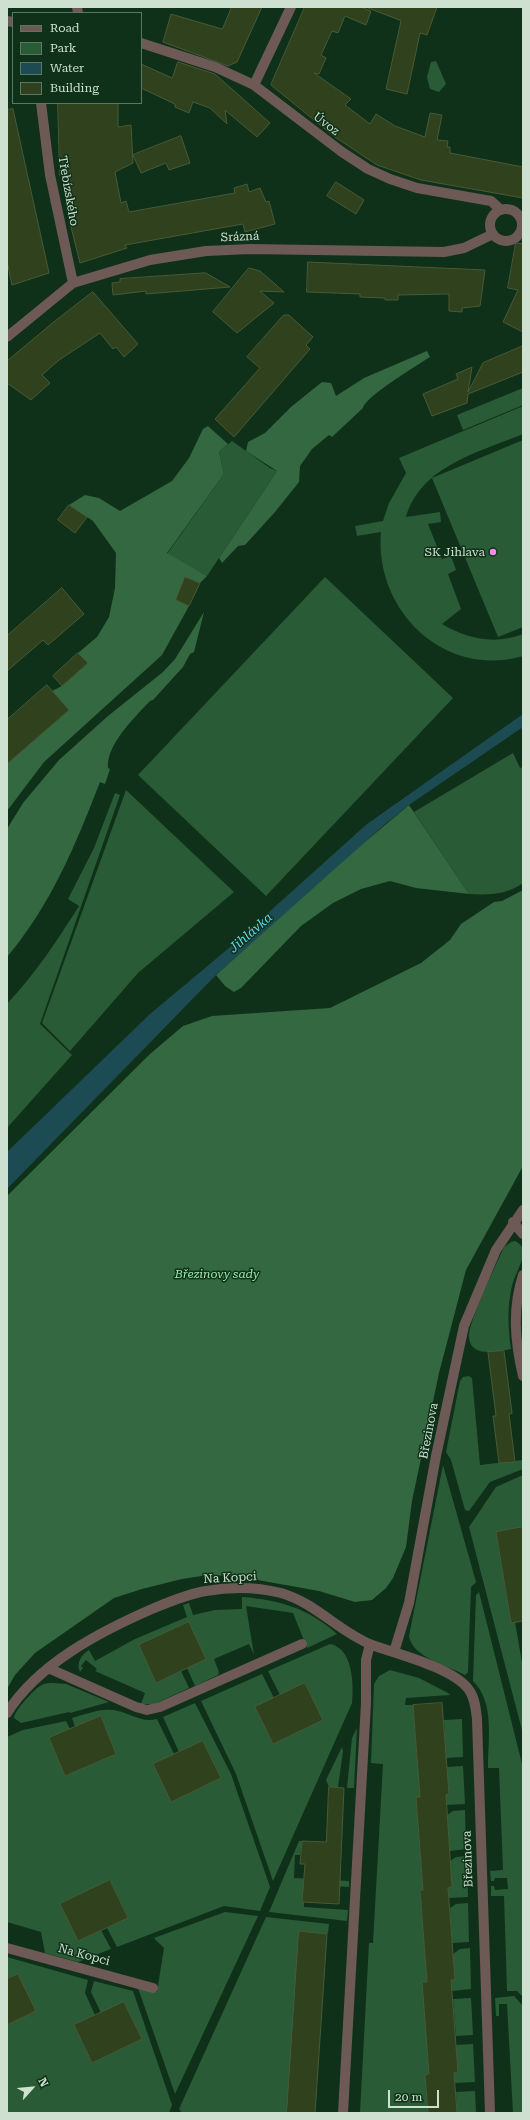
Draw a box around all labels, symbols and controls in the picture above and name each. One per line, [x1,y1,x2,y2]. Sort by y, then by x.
legend [12,12,142,104]
text: Road [50,21,79,35]
text: Park [50,41,76,55]
text: Water [50,61,84,75]
text: Building [50,81,99,95]
street label: Úvoz [310,109,342,139]
street label: Třebízského [55,155,81,227]
street label: Srázná [220,229,260,245]
place label: SK Jihlava [424,545,485,559]
marker: SK Jihlava [488,547,498,557]
water label: Jihlávka [226,910,276,956]
park label: Březinovy sady [175,1267,259,1281]
street label: Březinova [417,1402,441,1460]
street label: Na Kopci [203,1569,257,1587]
street label: Březinova [460,1830,476,1888]
street label: Na Kopci [56,1941,112,1969]
north arrow [12,2068,52,2108]
text: N [35,2076,51,2089]
scale bar [390,2082,441,2108]
text: 20 m [395,2090,422,2104]

